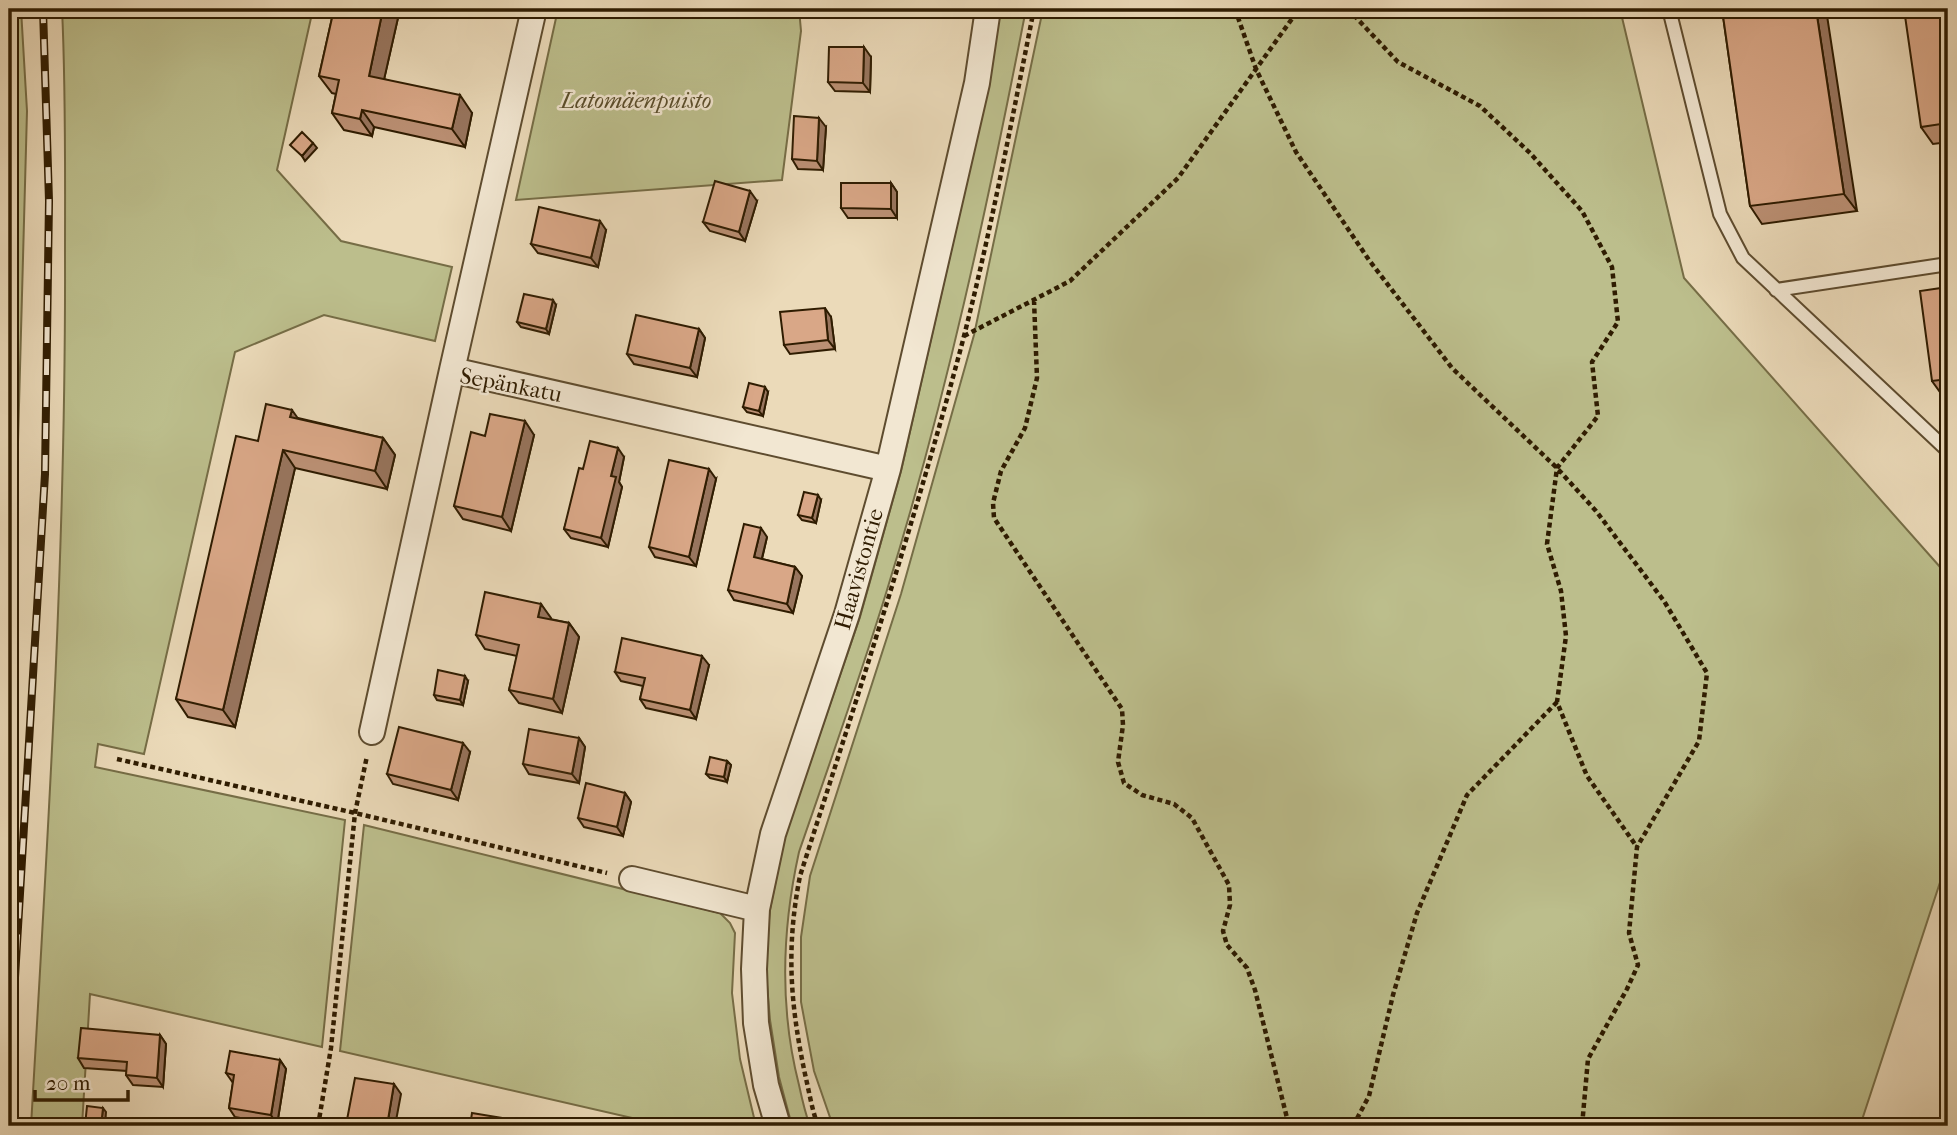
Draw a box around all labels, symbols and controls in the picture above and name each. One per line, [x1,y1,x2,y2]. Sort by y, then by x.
park label: Latomäenpuisto [559,87,711,114]
street label: Sepänkatu [458,362,564,408]
street label: Haavistontie [829,505,889,633]
scale bar [35,1058,128,1102]
text: 20 m [46,1071,91,1095]

